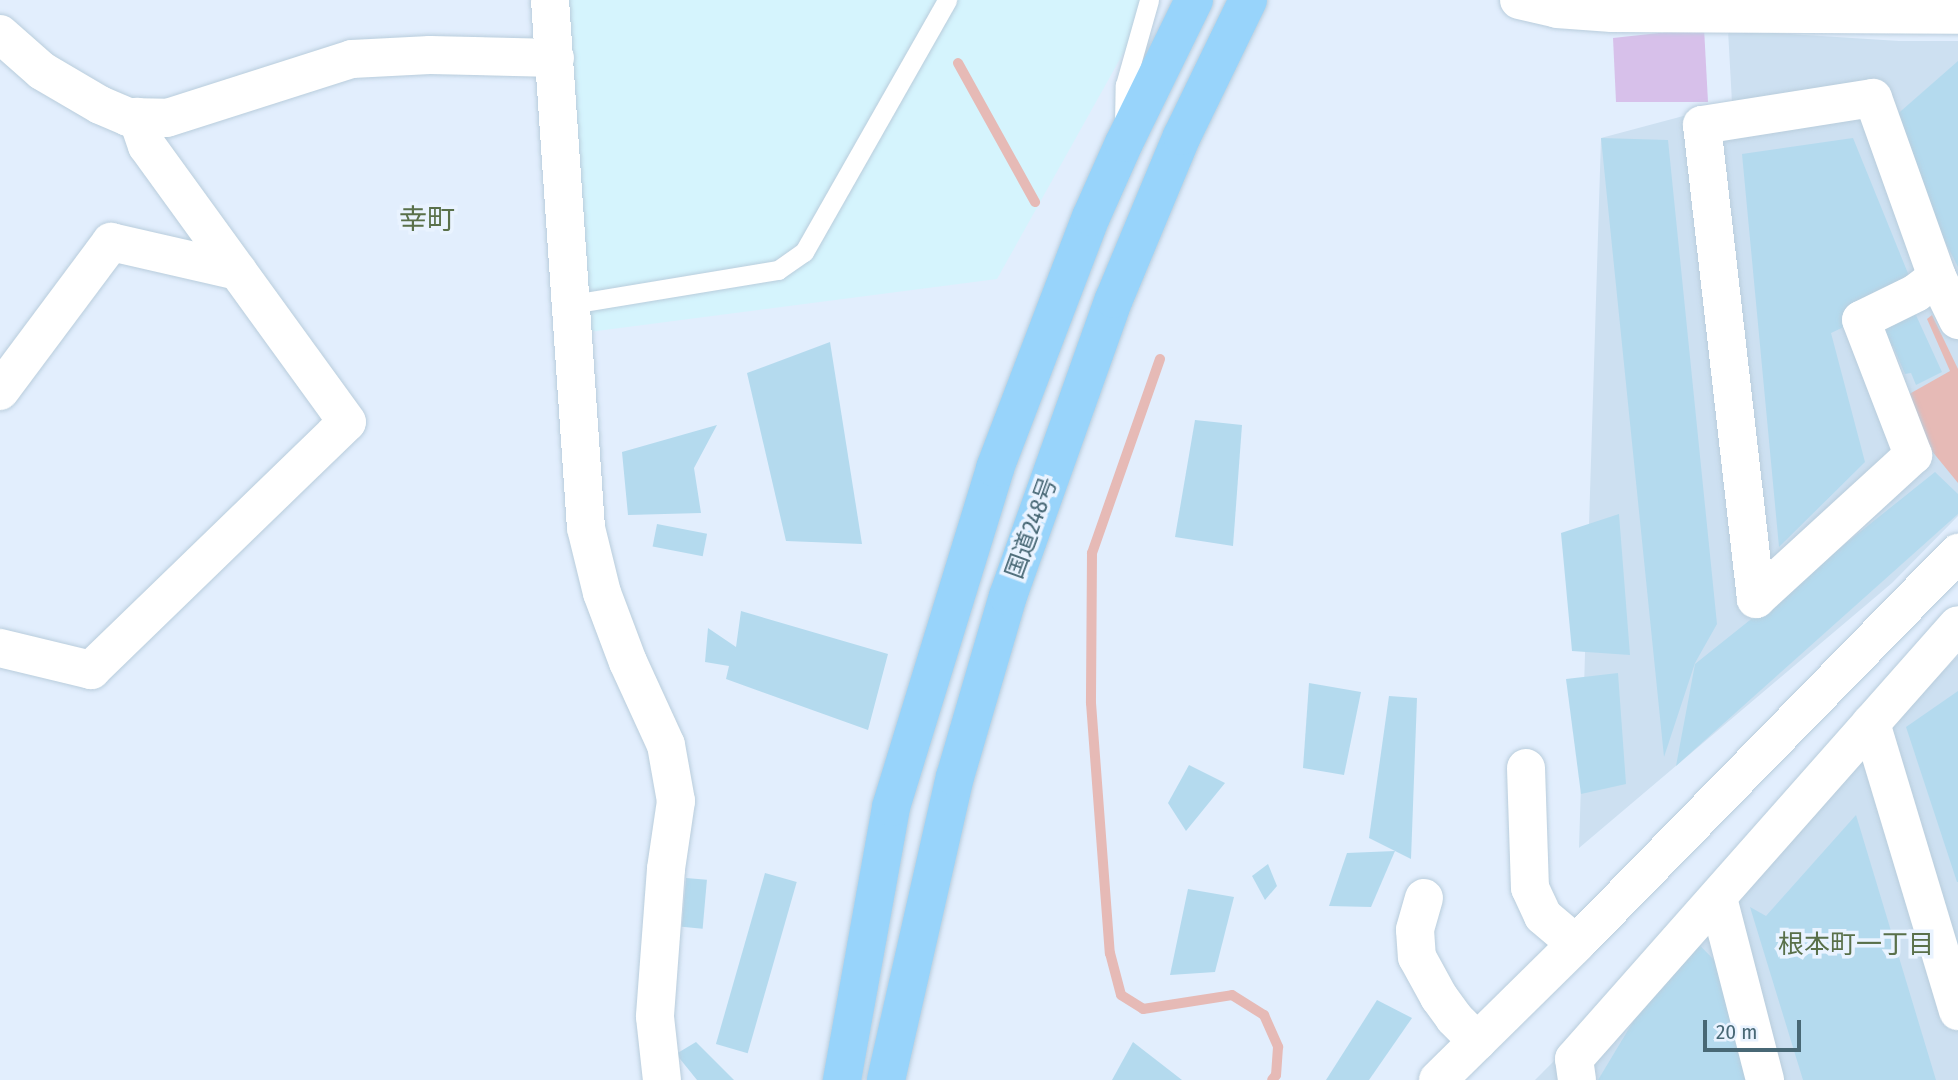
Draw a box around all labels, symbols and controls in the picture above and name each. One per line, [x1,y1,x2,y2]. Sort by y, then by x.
district label: 幸町 [399,203,455,237]
street label: 国道248号 [1000,473,1064,583]
district label: 根本町一丁目 [1778,929,1934,961]
scale bar [1706,1006,1804,1050]
text: 20 m [1716,1019,1757,1045]

